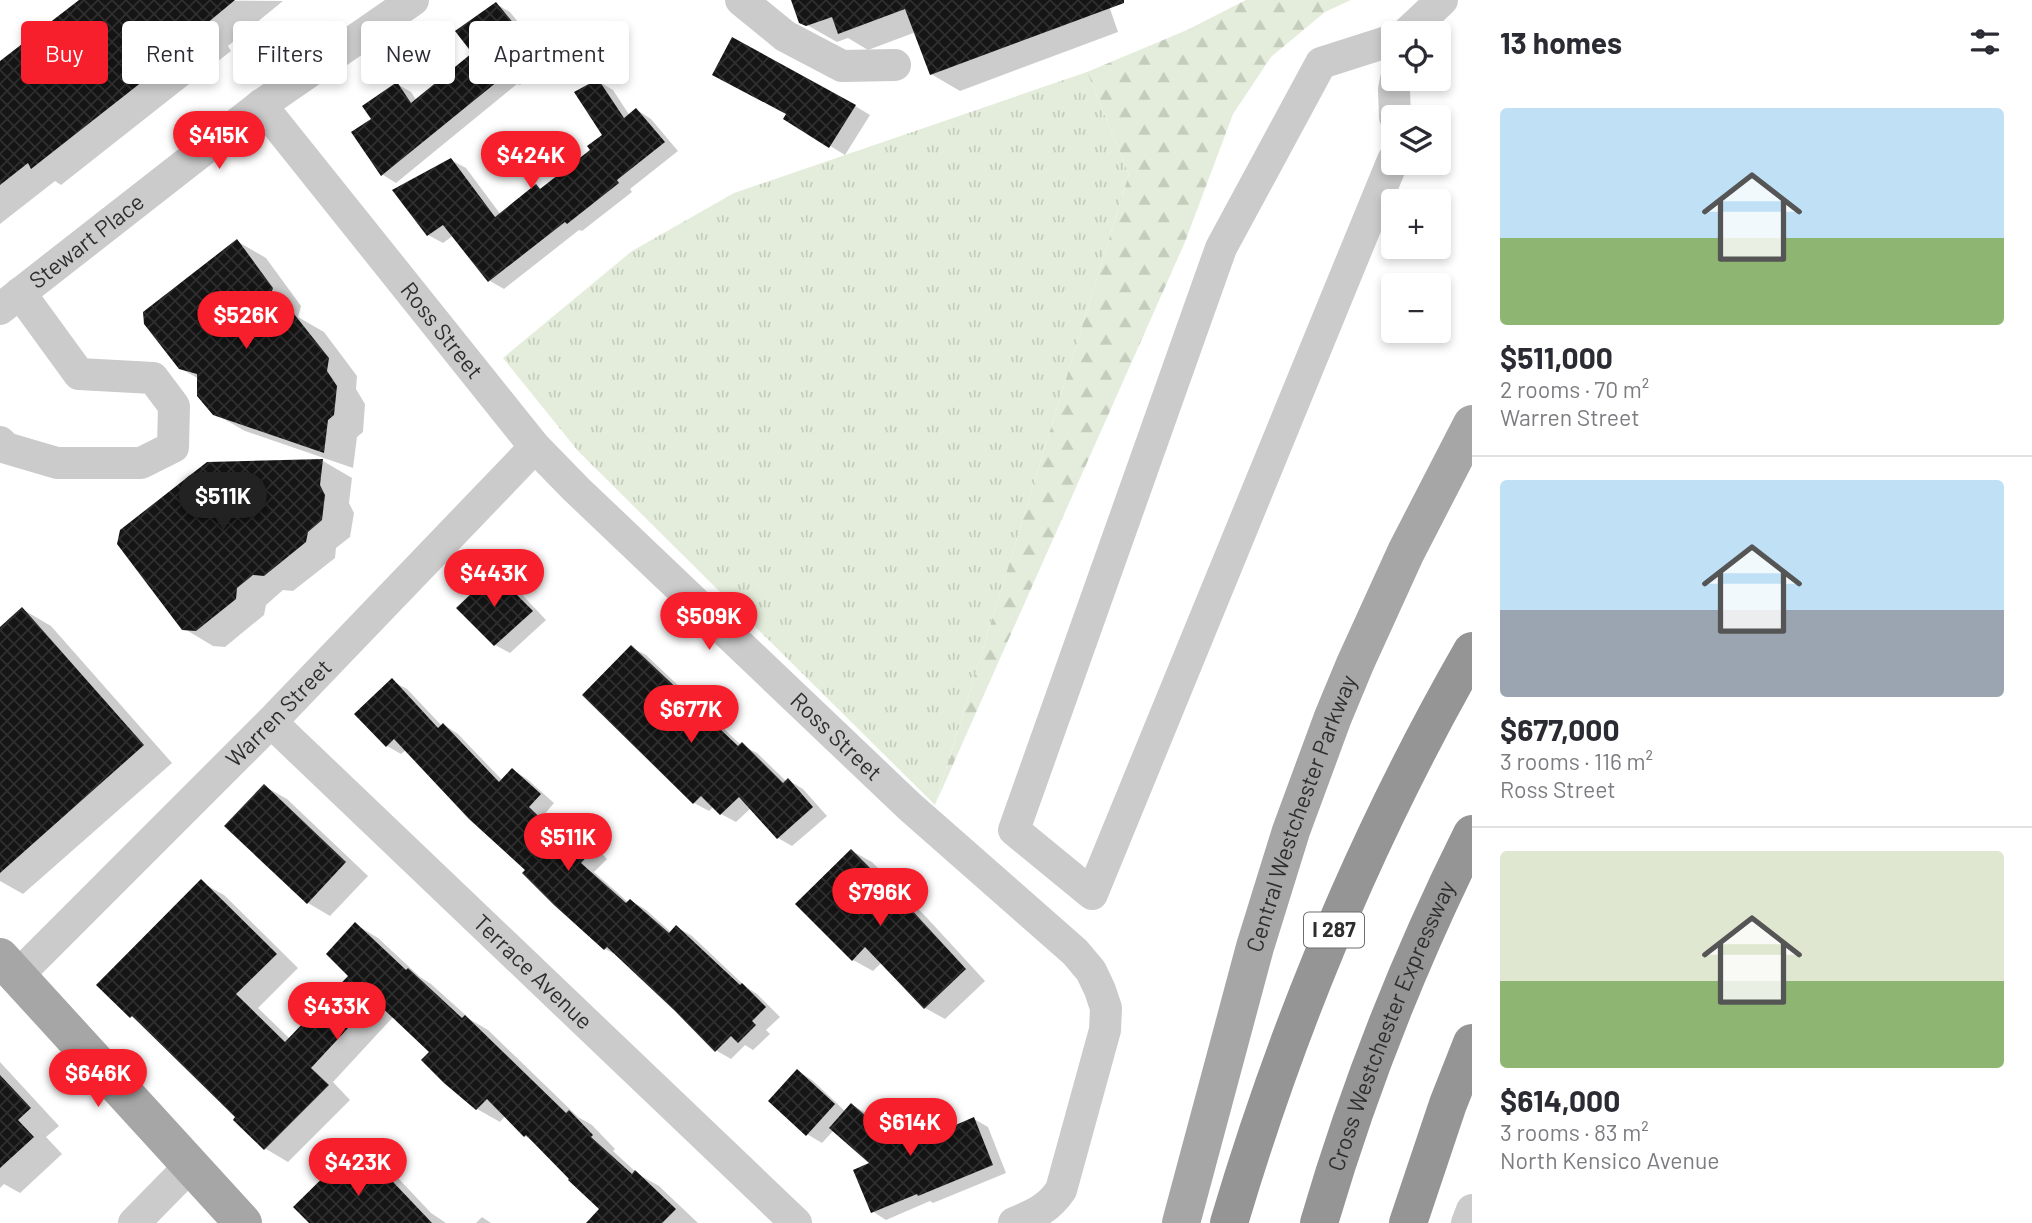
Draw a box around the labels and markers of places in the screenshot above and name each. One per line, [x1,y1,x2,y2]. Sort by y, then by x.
pin: $415K [170,111,268,171]
pin: $424K [482,132,580,191]
pin: $526K [197,292,295,351]
pin: $511K [174,472,272,532]
pin: $443K [445,550,543,609]
pin: $509K [660,592,758,652]
pin: $677K [642,686,740,745]
pin: $511K [519,814,617,873]
pin: $796K [831,869,929,928]
pin: $433K [288,982,386,1042]
pin: $646K [49,1050,147,1109]
pin: $614K [861,1098,959,1158]
pin: $423K [309,1138,407,1198]

